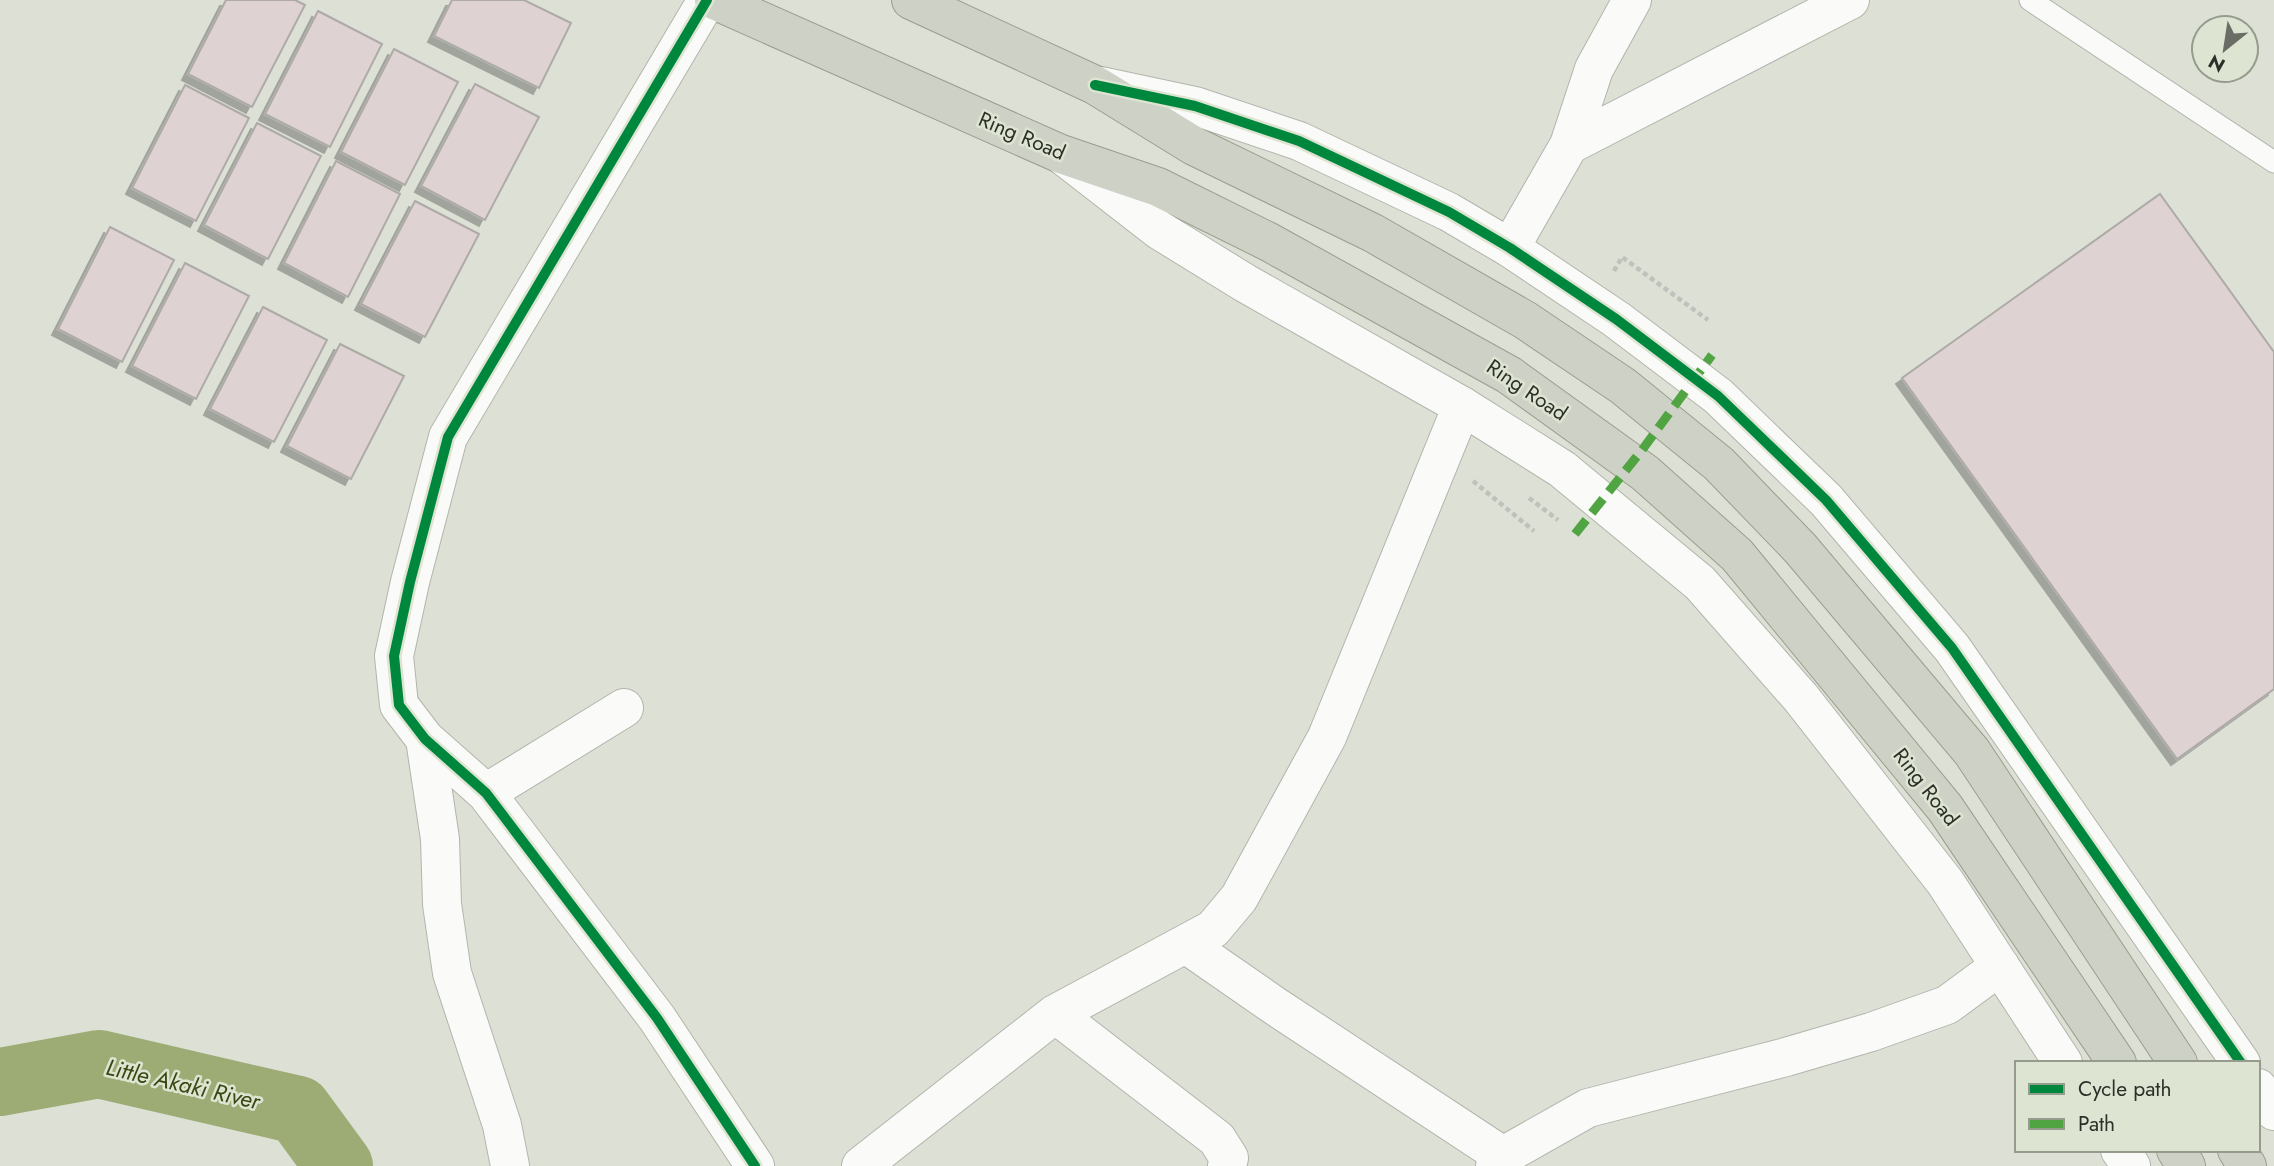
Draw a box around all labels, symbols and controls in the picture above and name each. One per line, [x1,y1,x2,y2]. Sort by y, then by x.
north arrow [2190,14,2260,84]
text: N [2203,48,2230,79]
street label: Ring Road [974,104,1070,168]
street label: Ring Road [1481,352,1573,428]
street label: Ring Road [1886,742,1966,832]
water label: Little Akaki River [103,1050,265,1119]
legend [2015,1061,2260,1152]
text: Cycle path [2078,1074,2171,1104]
text: Path [2078,1109,2115,1139]

